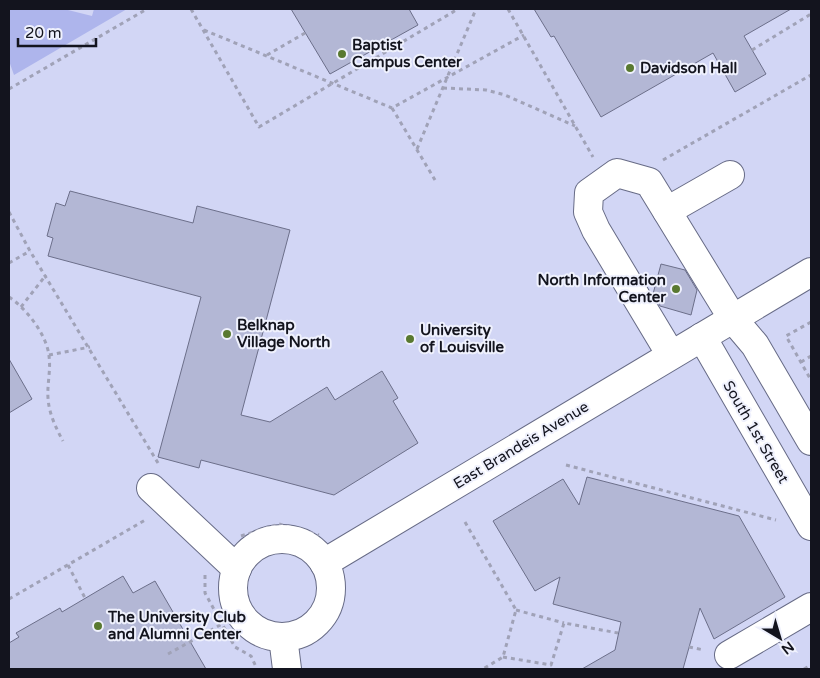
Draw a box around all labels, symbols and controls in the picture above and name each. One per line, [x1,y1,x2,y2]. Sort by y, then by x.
scale bar [18,15,95,47]
text: 20 m [25,24,62,42]
place label: Baptist Campus Center [352,36,462,72]
marker: Baptist Campus Center [336,48,348,60]
place label: Davidson Hall [640,59,737,77]
marker: Davidson Hall [624,62,636,74]
place label: North Information Center [538,271,666,306]
marker: North Information Center [670,283,682,295]
place label: Belknap Village North [237,316,330,352]
place label: University of Louisville [420,321,505,356]
marker: Belknap Village North [221,328,233,340]
marker: University of Louisville [404,333,416,345]
street label: South 1st Street [719,378,793,487]
street label: East Brandeis Avenue [450,397,592,493]
place label: The University Club and Alumni Center [107,608,246,643]
north arrow [755,613,805,663]
marker: The University Club and Alumni Center [92,620,104,632]
text: N [778,638,797,658]

